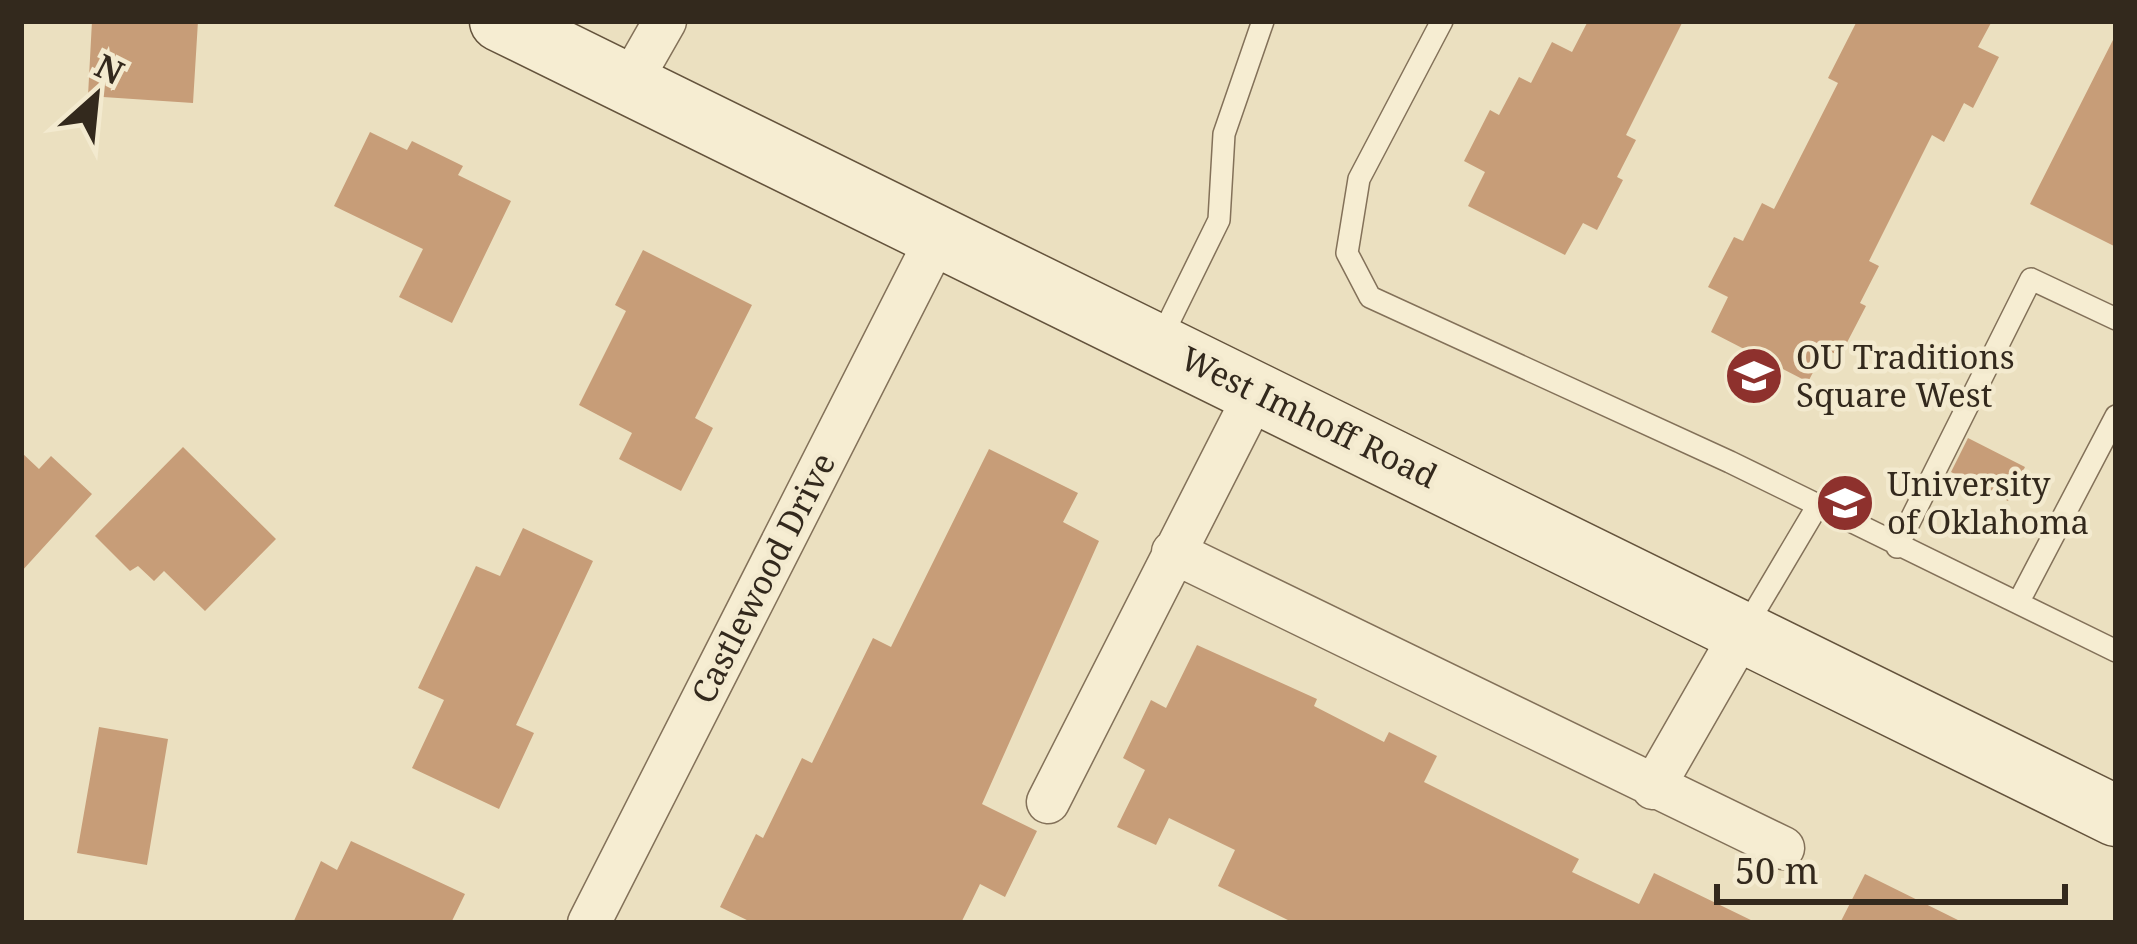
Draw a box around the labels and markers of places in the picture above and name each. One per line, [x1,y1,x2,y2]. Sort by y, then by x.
place label: OU Traditions Square West [1796,334,2015,417]
school or university icon: OU Traditions Square West [1723,345,1785,407]
place label: University of Oklahoma [1887,461,2089,544]
school or university icon: University of Oklahoma [1814,472,1876,534]

